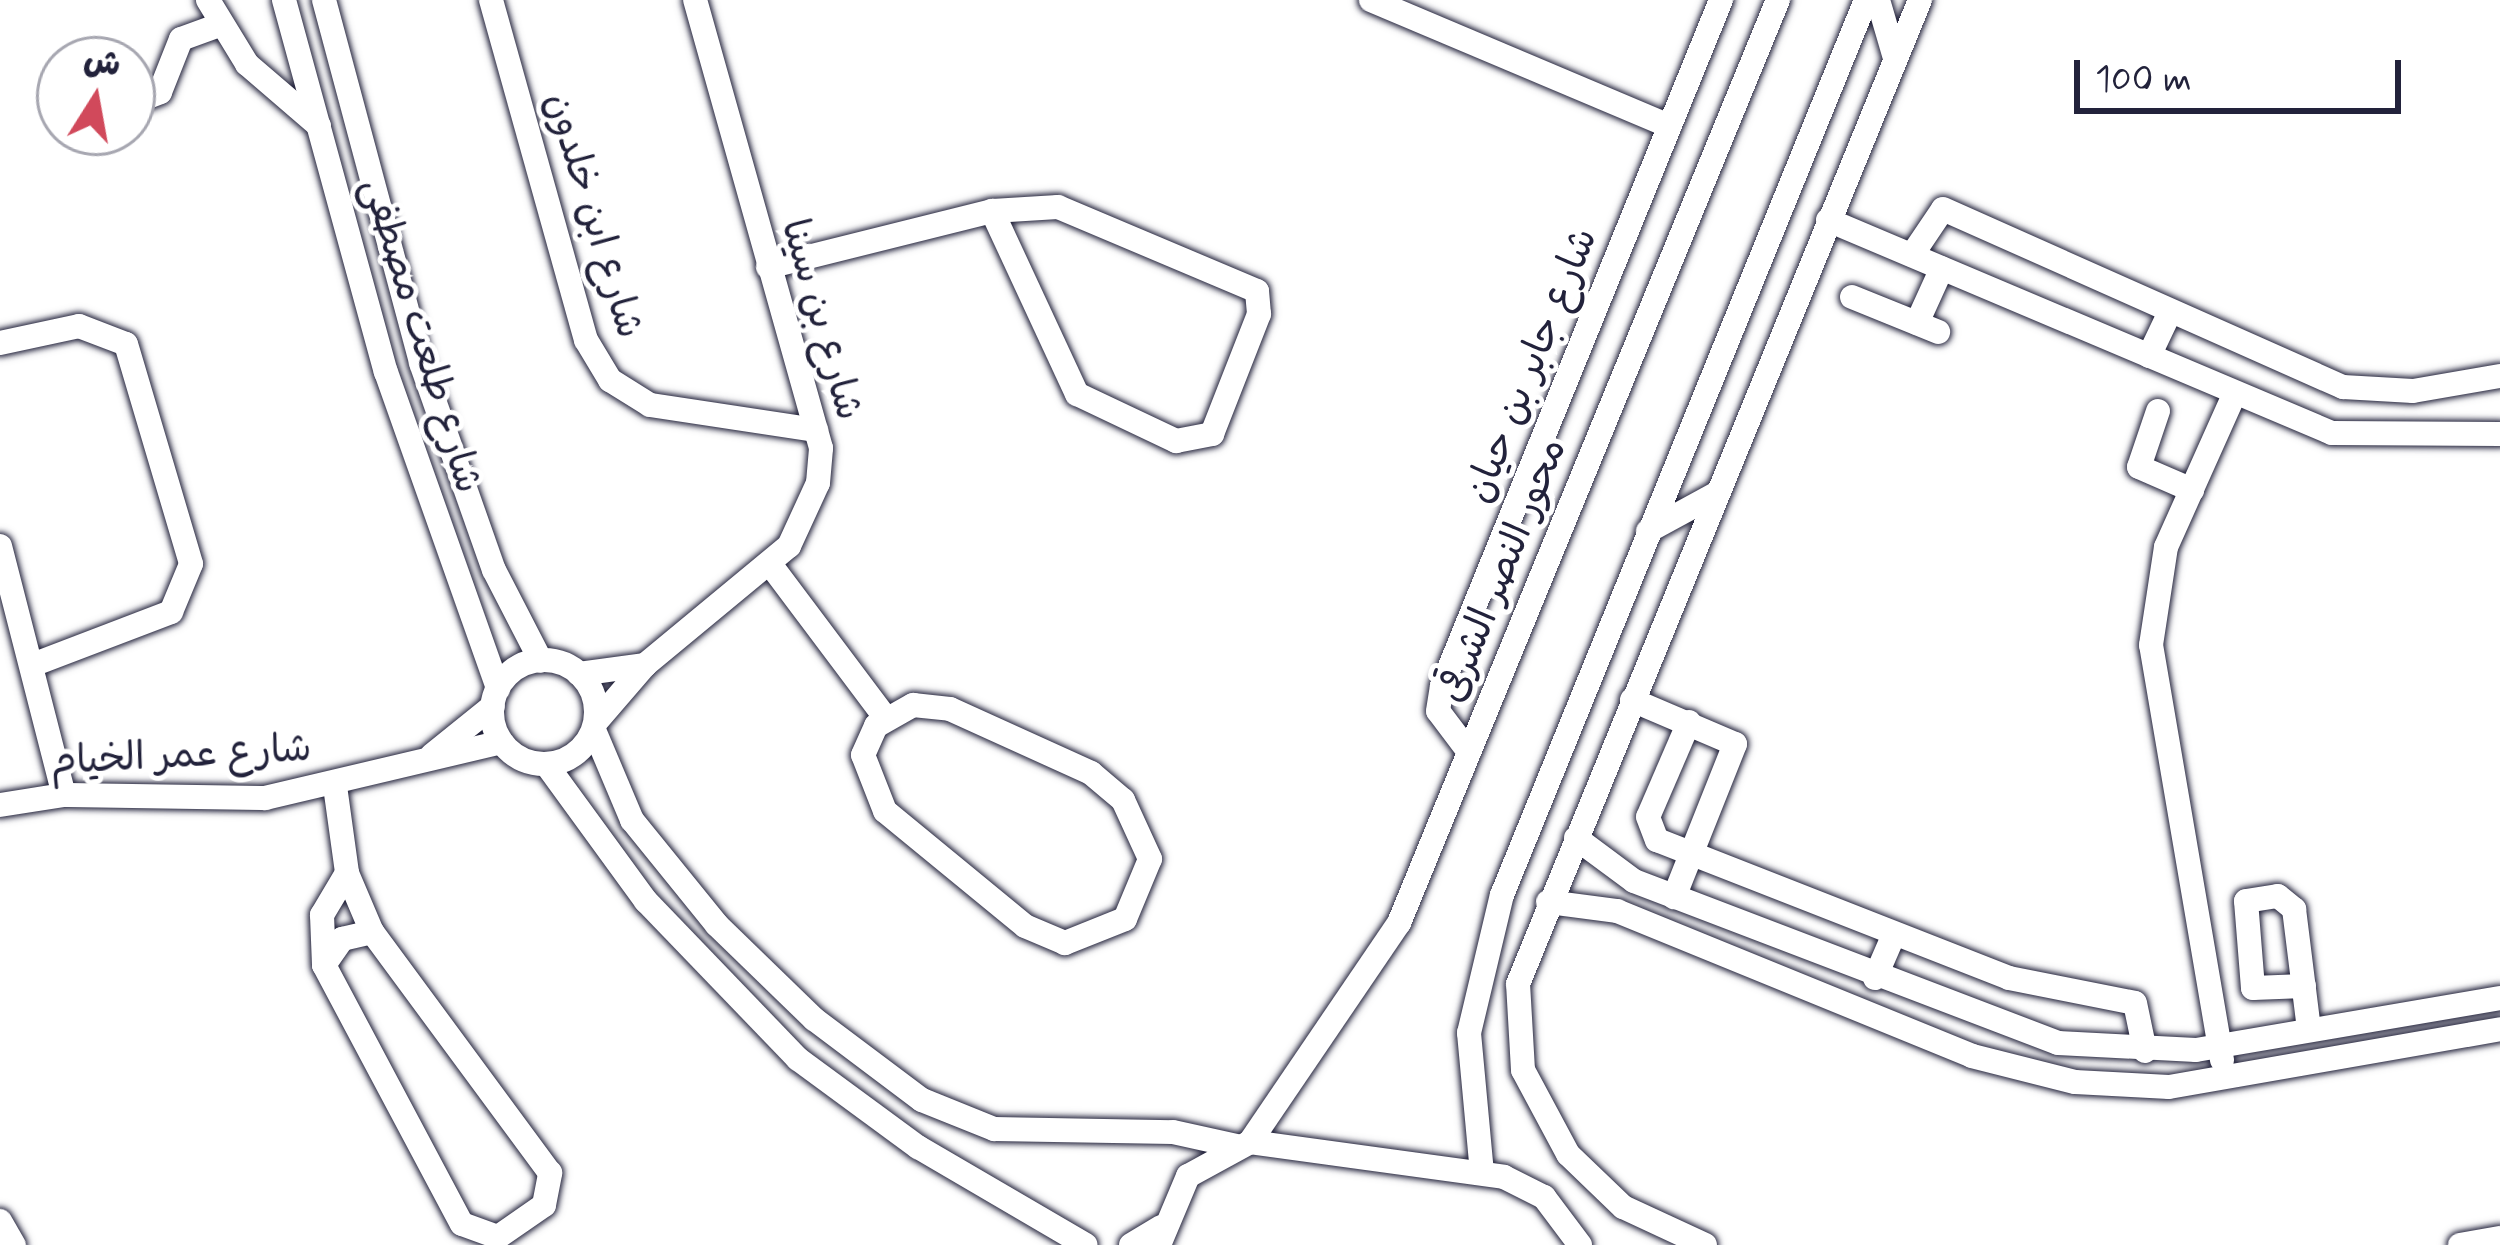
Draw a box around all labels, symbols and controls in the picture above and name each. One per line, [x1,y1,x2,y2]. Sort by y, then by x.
north arrow [36,36,156,156]
scale bar [2080,36,2407,110]
text: ش [80,39,124,89]
text: 100 m [2095,57,2192,104]
street label: شارع ابن خلدون [533,88,651,344]
street label: شارع طلعت مصطفى [350,173,490,499]
street label: شارع بن سينا [769,214,871,426]
street label: شارع جابر بن حيان [1457,222,1609,510]
street label: محور النصر الشرقى [1430,432,1578,710]
street label: شارع عمر الخيام [49,727,313,787]

